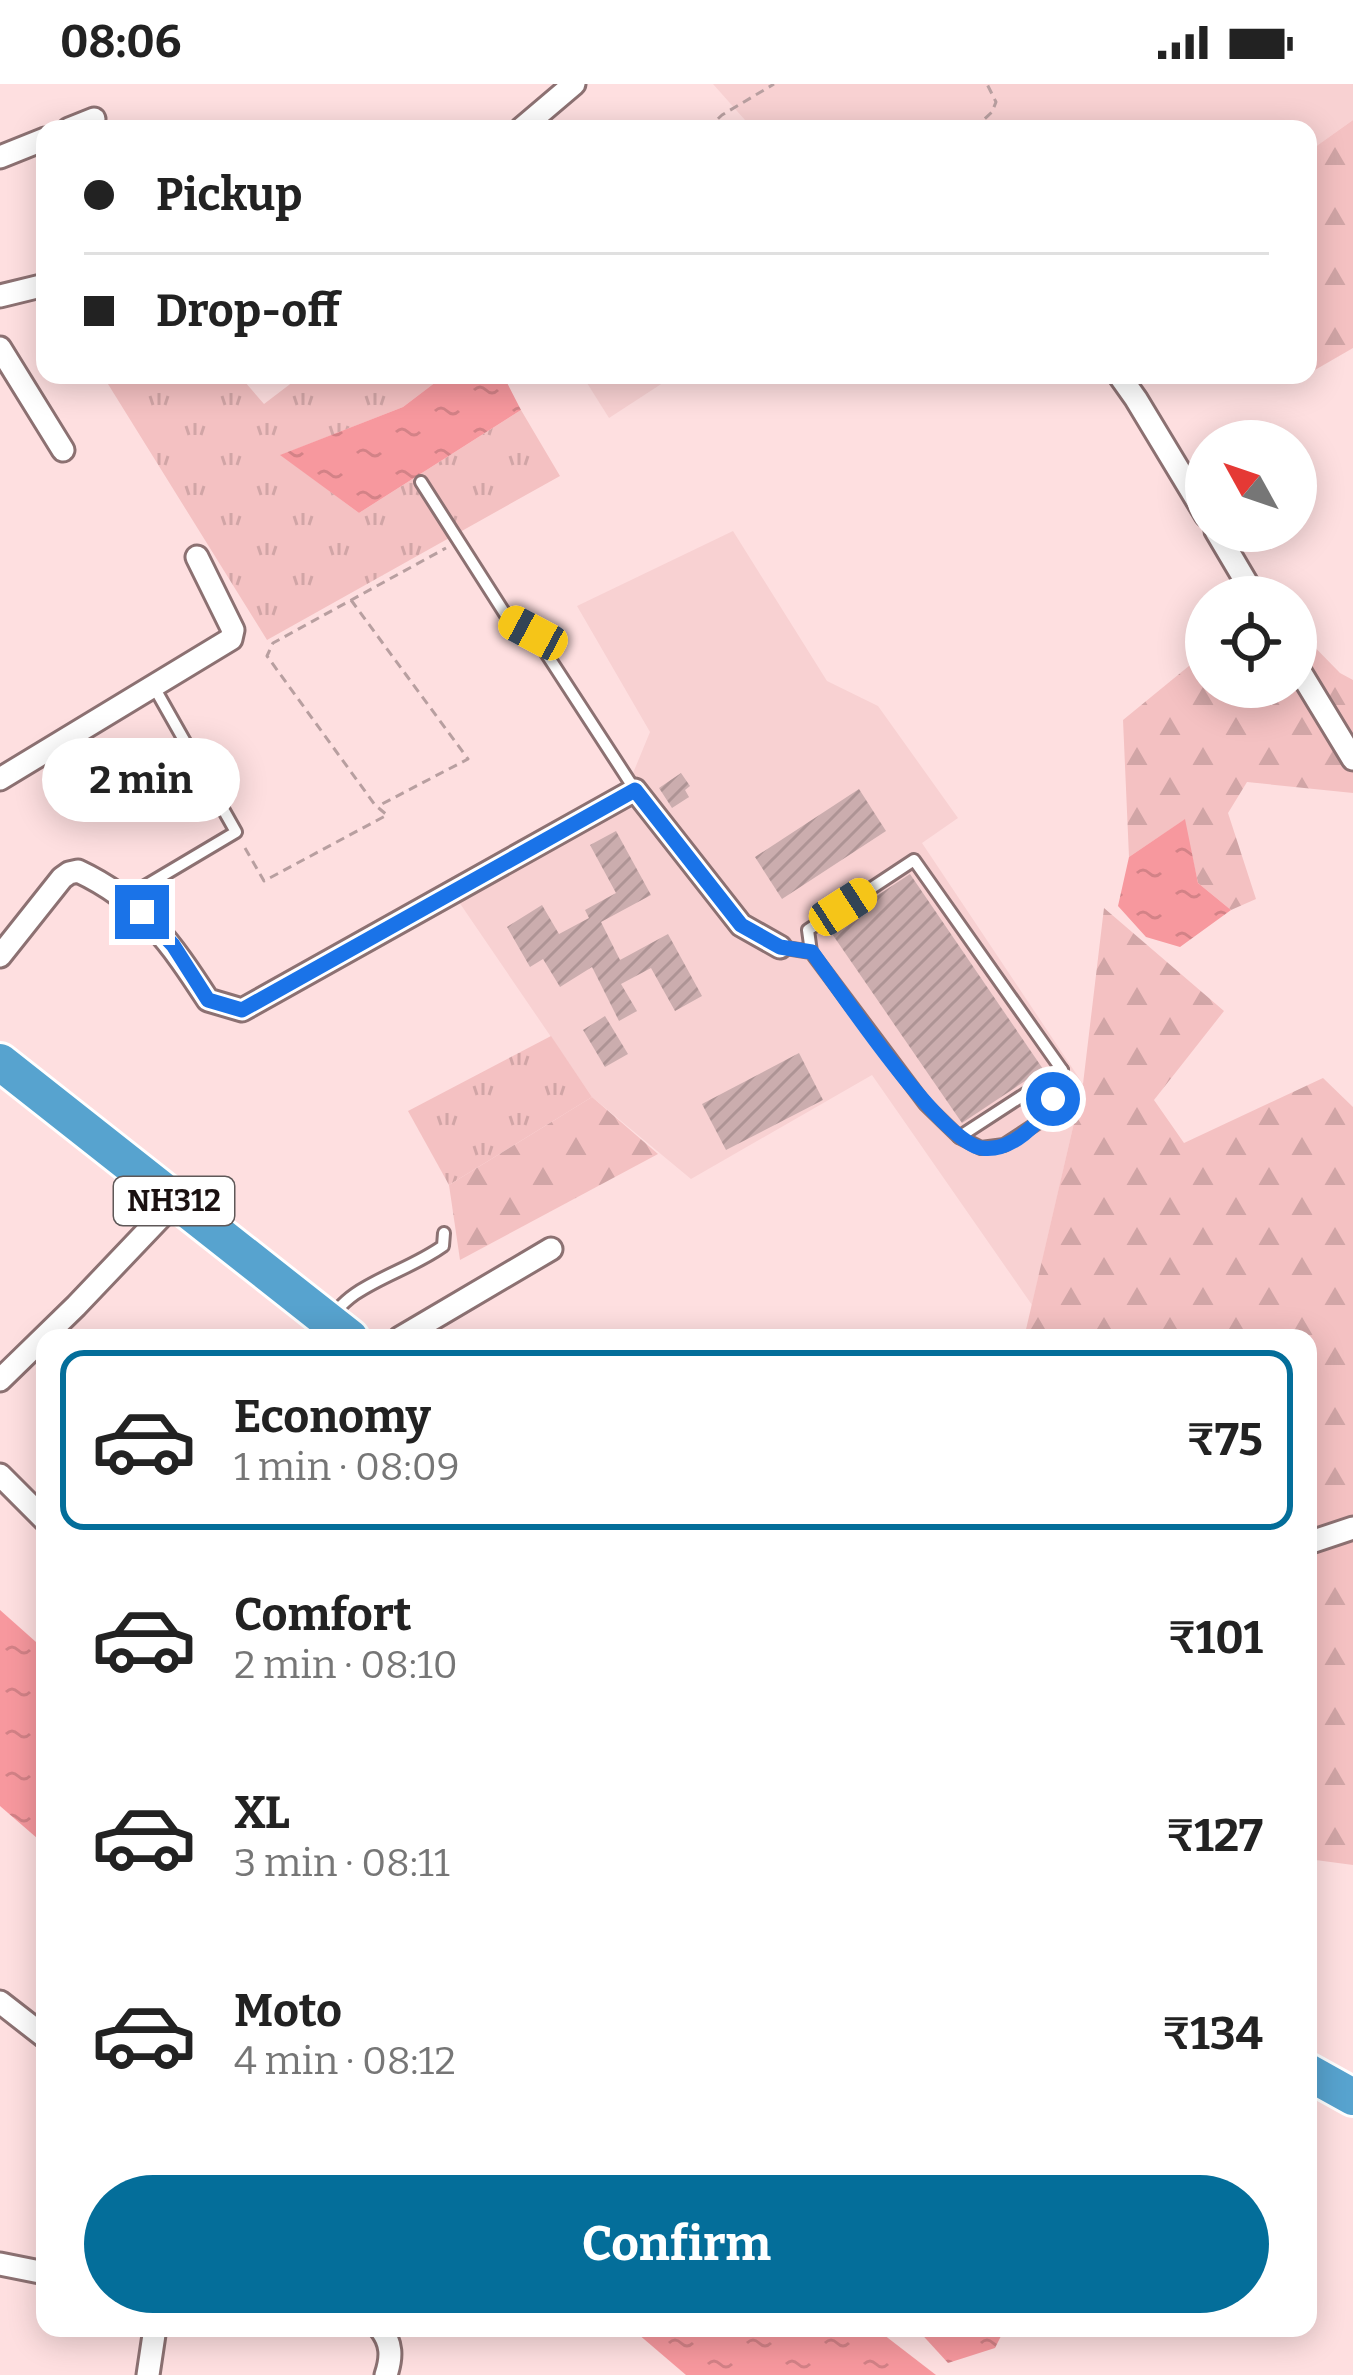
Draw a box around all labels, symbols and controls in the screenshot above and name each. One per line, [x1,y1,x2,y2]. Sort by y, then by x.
text: 08:06 [60,15,181,69]
text: Pickup [156,168,302,222]
text: Drop-off [156,284,340,338]
north arrow [1185,420,1317,552]
map controls [1185,420,1317,708]
button: locate [1185,576,1317,708]
car [493,600,573,666]
callout: 2 min [43,738,241,822]
text: 2 min [89,757,193,803]
car [803,872,883,942]
route end [115,885,169,939]
route start [1026,1072,1080,1126]
road number: NH312 [114,1177,234,1225]
icon: car [90,1386,198,1494]
text: Economy [234,1390,431,1444]
text: ₹75 [1187,1413,1263,1467]
text: 1 min · 08:09 [234,1444,460,1490]
icon: car [90,1584,198,1692]
text: Comfort [234,1588,412,1642]
text: ₹101 [1168,1611,1263,1665]
text: 2 min · 08:10 [234,1642,458,1688]
icon: car [90,1782,198,1890]
text: XL [234,1786,290,1840]
text: ₹127 [1166,1809,1263,1863]
text: 3 min · 08:11 [234,1840,450,1886]
icon: car [90,1980,198,2088]
text: Moto [234,1984,342,2038]
text: ₹134 [1162,2007,1263,2061]
text: 4 min · 08:12 [234,2038,456,2084]
button: Confirm [84,2175,1269,2313]

